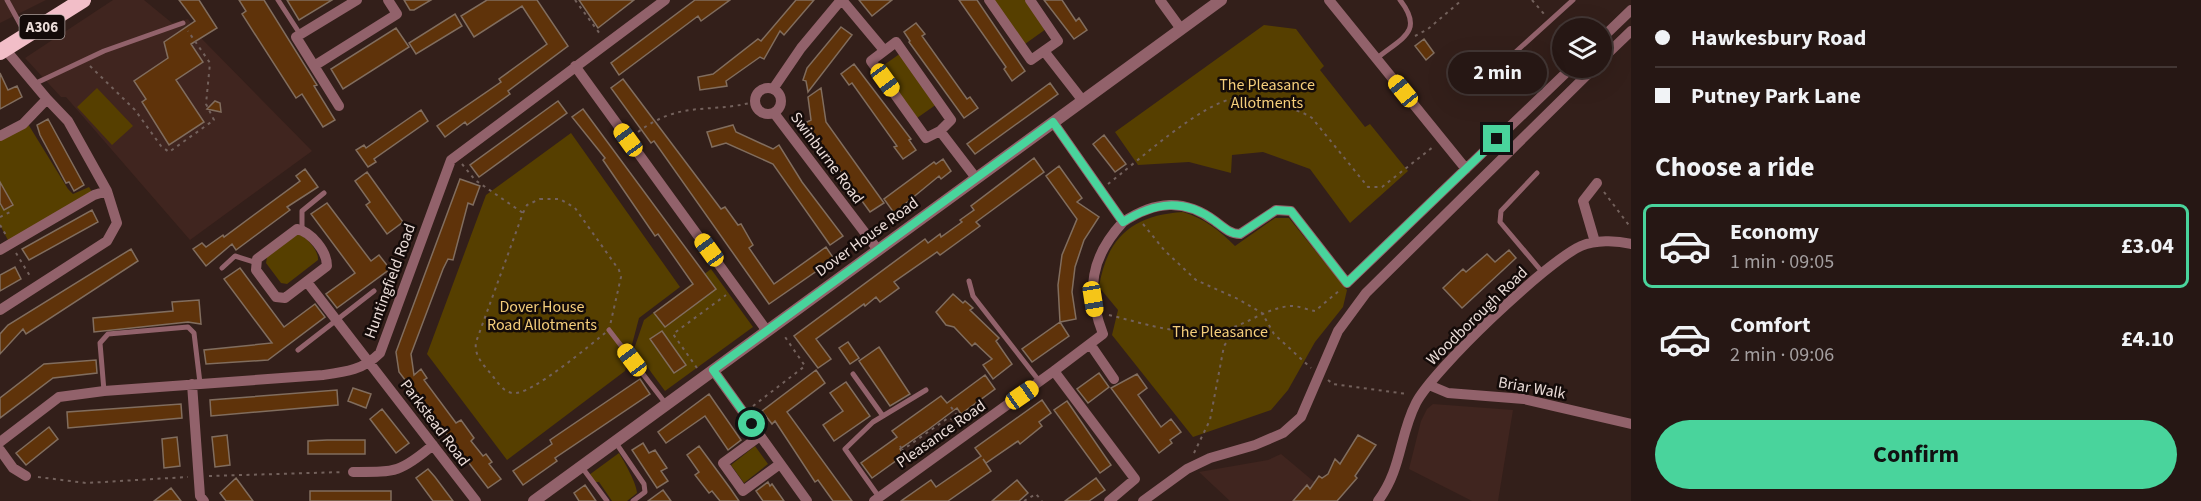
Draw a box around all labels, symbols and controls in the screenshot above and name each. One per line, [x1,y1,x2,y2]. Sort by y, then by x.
road number: A306 [20,15,64,39]
map controls [1552,18,1612,78]
button: layers [1552,18,1612,78]
text: Hawkesbury Road [1691,22,1866,54]
callout: 2 min [1448,52,1546,94]
text: 2 min [1473,59,1522,87]
car [867,60,903,100]
car [1385,71,1421,111]
park label: The Pleasance Allotments [1219,74,1315,114]
text: Putney Park Lane [1691,80,1861,112]
street label: Swinburne Road [785,107,869,209]
car [610,120,646,160]
route end [1483,125,1510,152]
text: Choose a ride [1655,148,1815,187]
street label: Dover House Road [811,192,923,282]
text: Economy [1730,216,1819,248]
icon: car [1658,219,1712,273]
street label: Huntingfield Road [359,220,421,342]
car [691,230,727,270]
text: £3.04 [2121,230,2174,262]
text: 1 min · 09:05 [1730,248,1834,276]
street label: Woodborough Road [1421,262,1533,370]
car [1081,280,1105,318]
park label: Dover House Road Allotments [487,296,597,336]
text: Comfort [1730,309,1811,341]
icon: car [1658,312,1712,366]
park label: The Pleasance [1172,321,1268,343]
text: £4.10 [2121,323,2174,355]
car [614,340,650,380]
text: 2 min · 09:06 [1730,341,1834,369]
street label: Briar Walk [1497,371,1568,405]
street label: Parkstead Road [395,375,475,471]
car [1002,377,1042,413]
street label: Pleasance Road [892,395,990,473]
route start [738,410,765,437]
button: Confirm [1655,420,2177,489]

